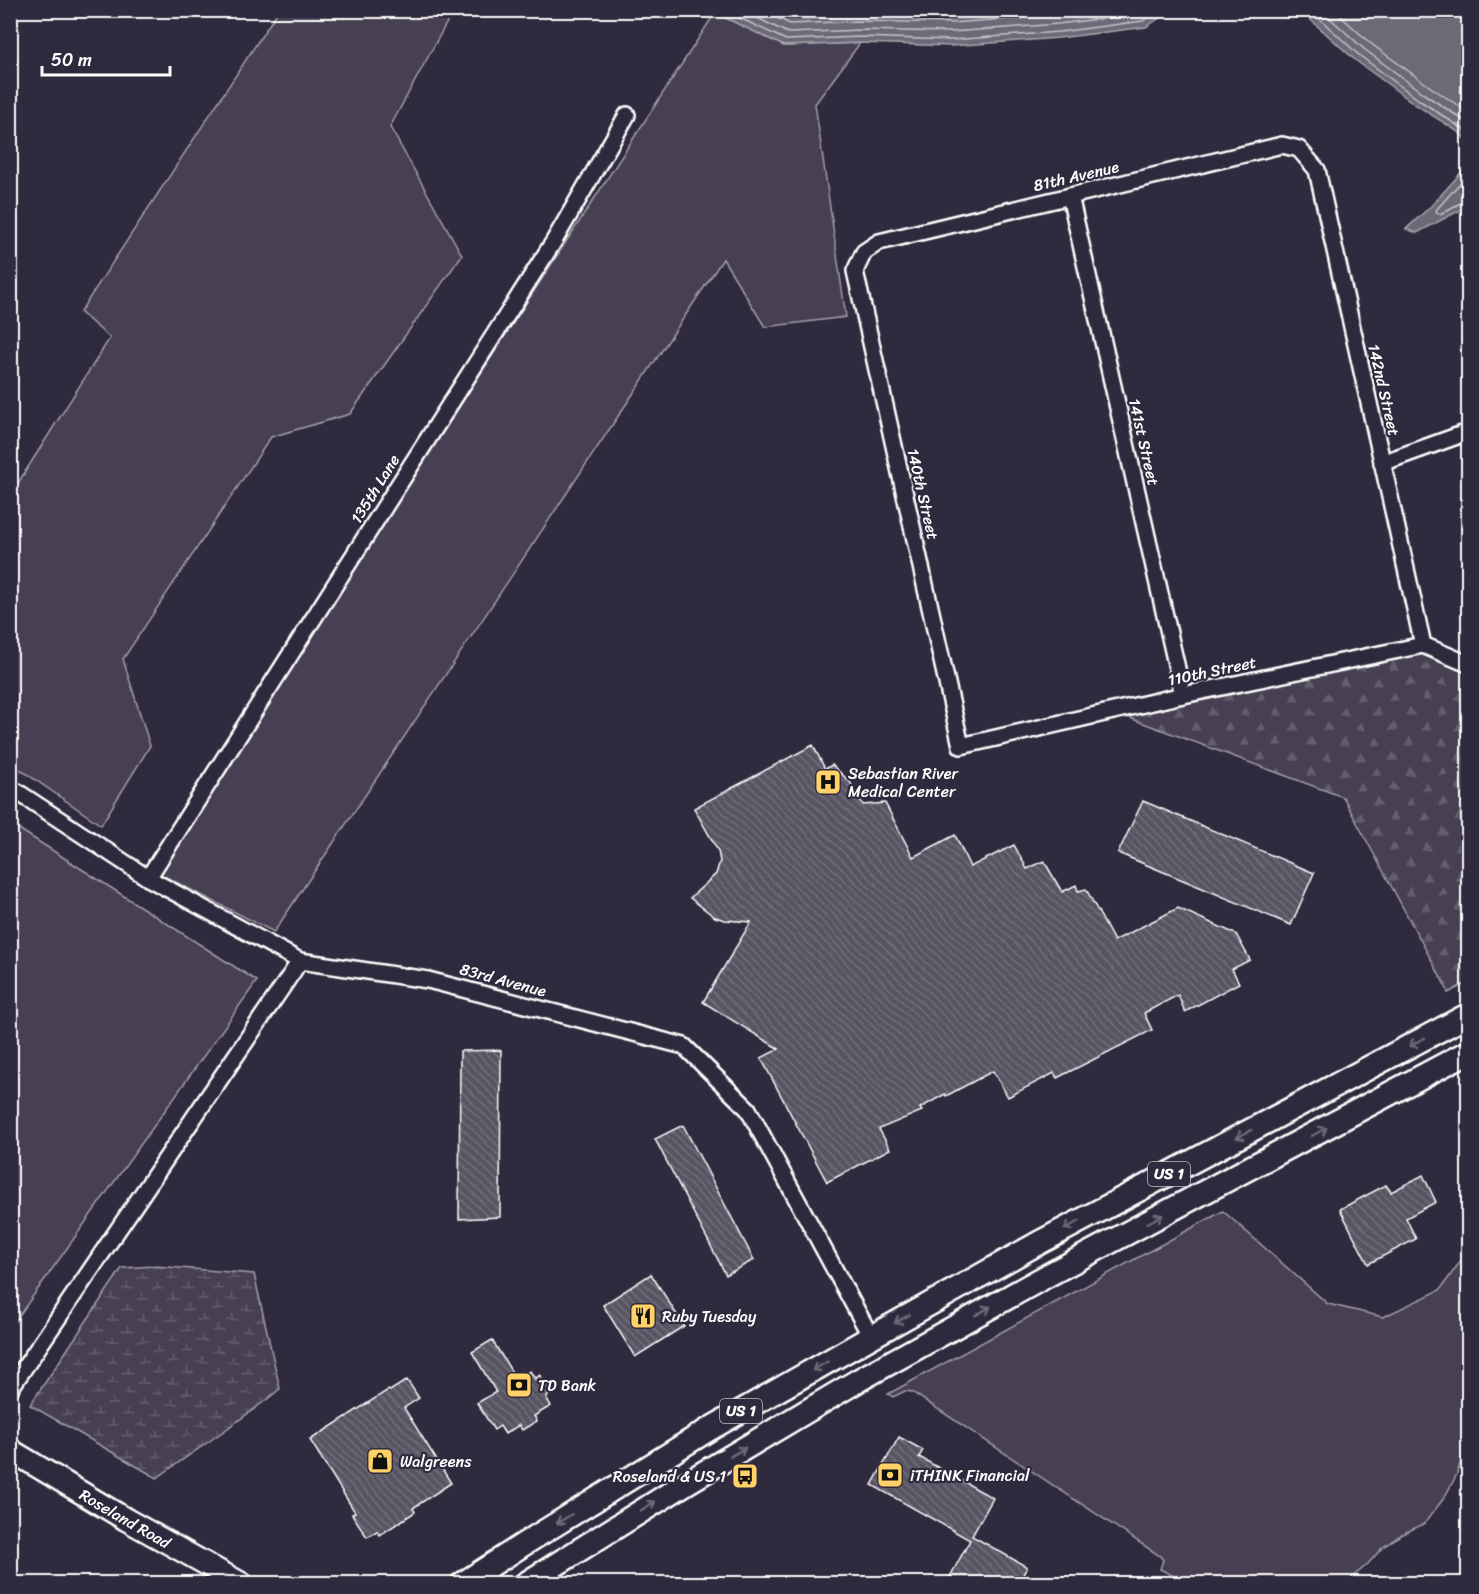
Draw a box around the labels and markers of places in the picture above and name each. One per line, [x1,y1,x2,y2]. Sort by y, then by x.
place label: Sebastian River Medical Center [848,759,959,806]
hospital icon: Sebastian River Medical Center [813,767,843,797]
restaurant icon: Ruby Tuesday [628,1301,658,1331]
place label: Ruby Tuesday [662,1302,757,1331]
bank icon: TD Bank [504,1370,534,1400]
place label: TD Bank [538,1371,597,1400]
shop icon: Walgreens [365,1446,395,1476]
place label: Walgreens [400,1447,472,1476]
bank icon: iTHINK Financial [875,1460,905,1490]
bus stop icon: Roseland & US 1 [730,1461,760,1491]
place label: iTHINK Financial [910,1461,1030,1490]
place label: Roseland & US 1 [613,1462,726,1491]

